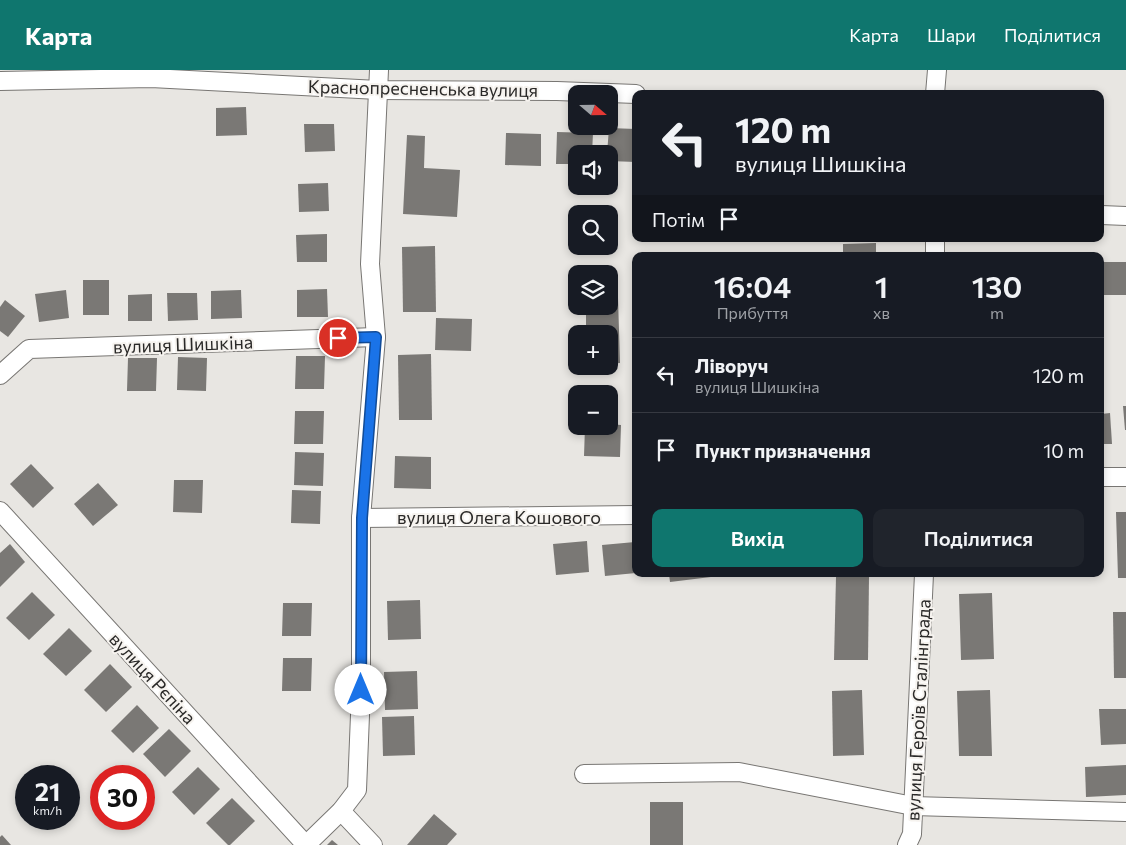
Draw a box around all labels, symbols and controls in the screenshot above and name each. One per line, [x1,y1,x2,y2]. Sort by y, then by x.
text: Карта [25,21,92,50]
text: Карта [849,24,899,46]
text: Шари [927,24,976,46]
text: Поділитися [1004,24,1101,46]
street label: Краснопресненська вулиця [308,75,538,101]
north arrow [568,85,618,135]
map controls [568,85,618,435]
text: 120 m [735,107,831,150]
icon: left [652,110,717,175]
button: sound [568,145,618,195]
text: вулиця Шишкіна [735,150,906,177]
button: search [568,205,618,255]
icon: arrive [715,205,743,233]
text: Потім [652,208,705,231]
button: layers [568,265,618,315]
text: 16:04 [714,267,791,304]
text: 1 [875,267,888,304]
text: 130 [972,267,1022,304]
text: Прибуття [717,303,788,322]
text: хв [873,303,890,322]
text: m [990,303,1004,322]
pin [317,317,359,359]
icon: arrive [324,324,352,352]
button: + [568,325,618,375]
street label: вулиця Шишкіна [113,331,253,357]
text: Ліворуч [695,354,768,377]
icon: left [652,361,680,389]
text: 120 m [1033,364,1084,387]
text: вулиця Шишкіна [695,377,820,396]
button: − [568,385,618,435]
icon: arrive [652,436,680,464]
text: Пункт призначення [695,439,871,462]
text: 10 m [1043,439,1084,462]
street label: вулиця Олега Кошового [397,506,601,528]
button: Вихід [652,509,863,567]
button: Поділитися [873,509,1084,567]
street label: вулиця Героїв Сталінграда [901,598,935,822]
street label: вулиця Рєпіна [105,628,201,728]
position arrow [334,663,386,715]
speed limit sign: 30 [90,765,155,830]
text: 21 [35,776,60,806]
text: km/h [33,803,62,817]

